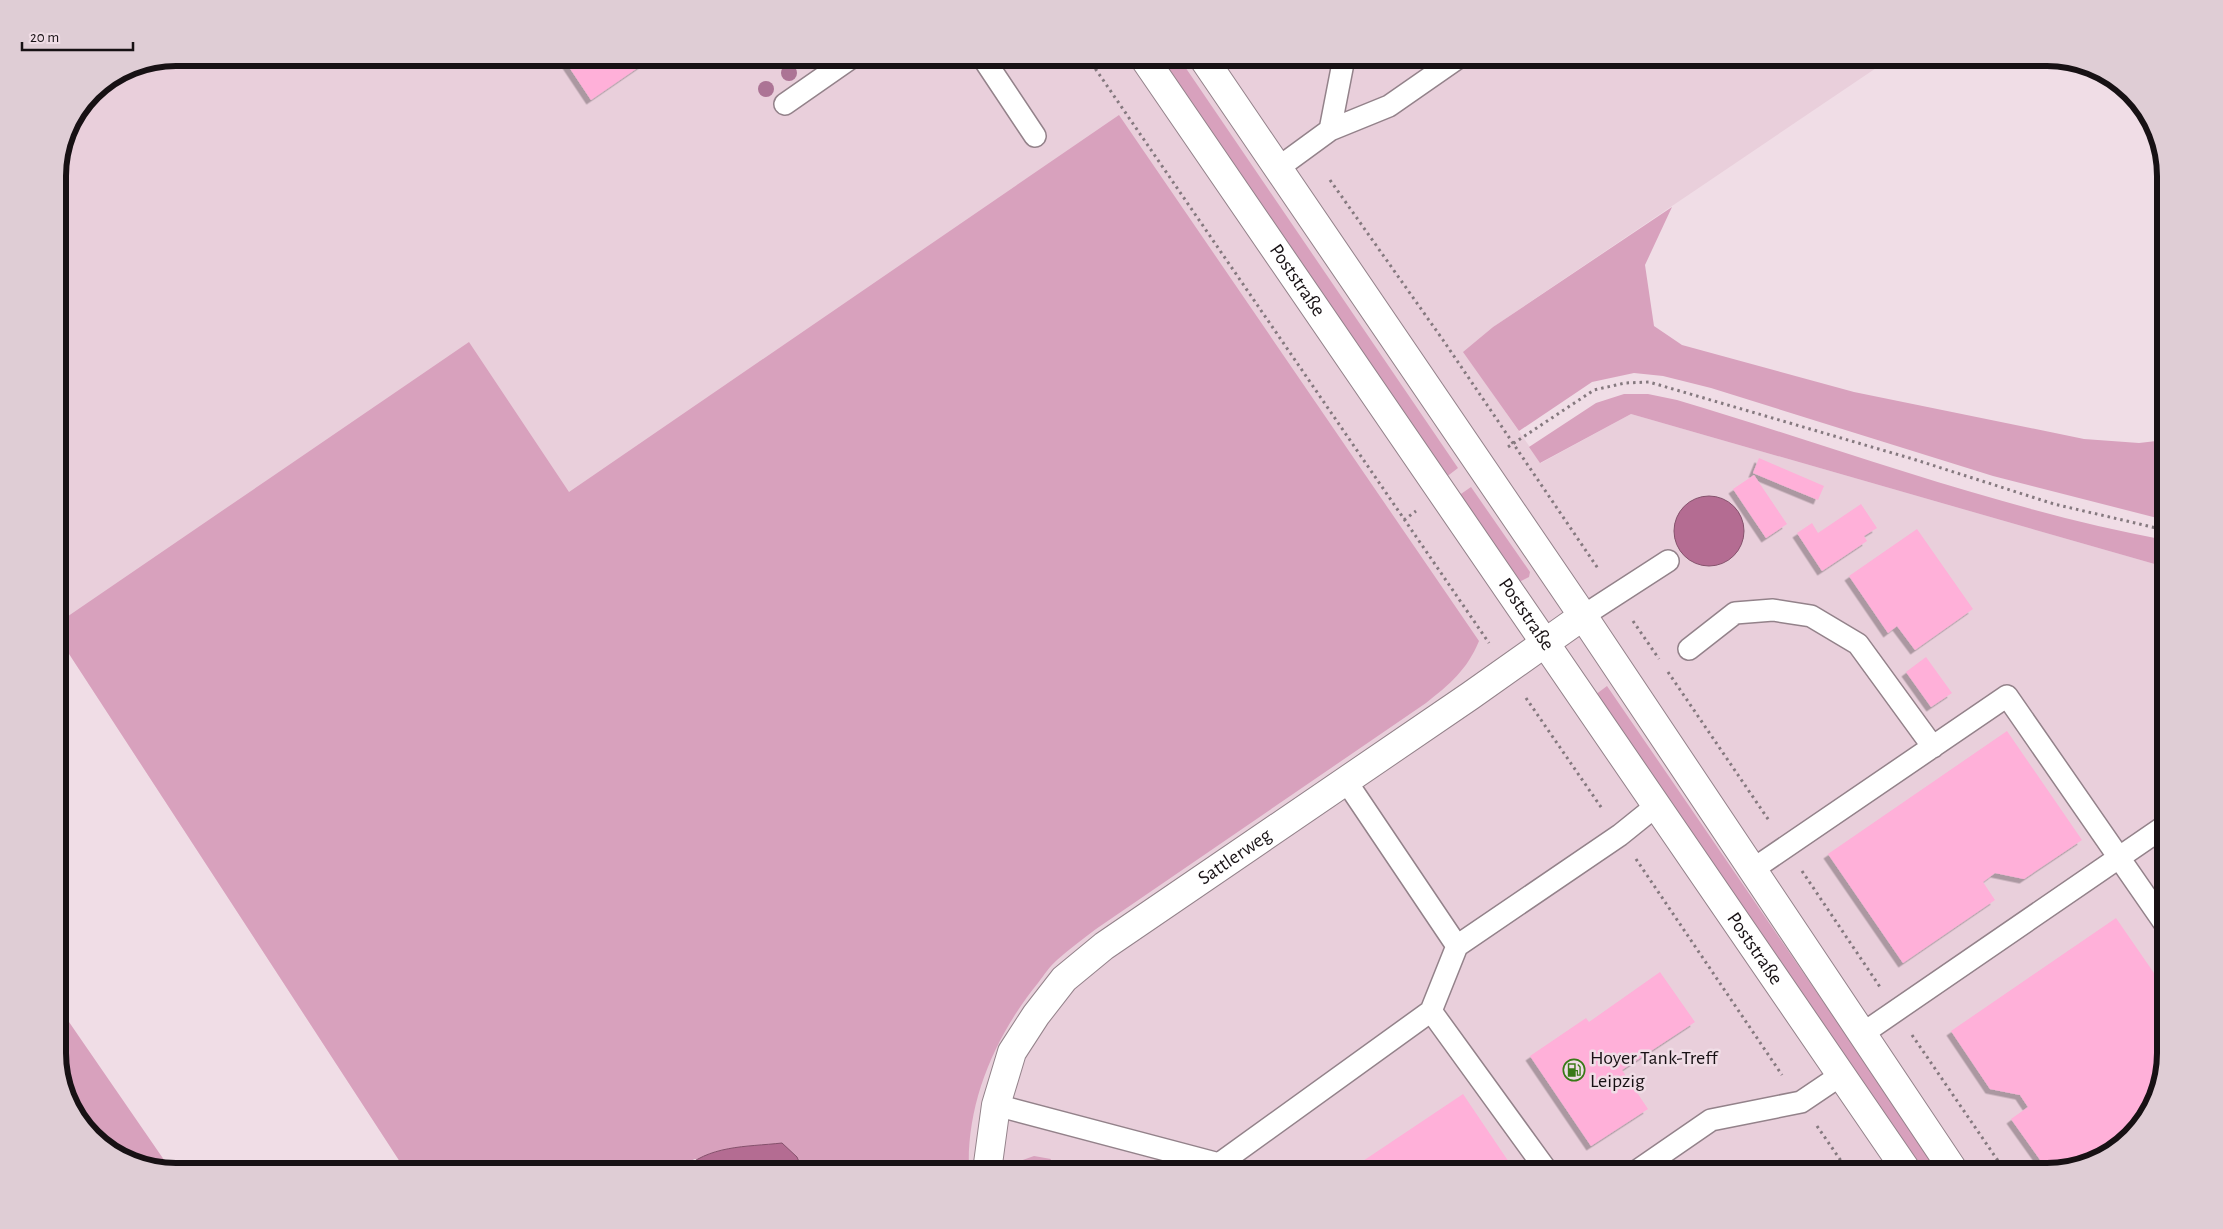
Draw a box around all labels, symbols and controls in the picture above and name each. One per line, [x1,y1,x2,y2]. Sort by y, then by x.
scale bar [22,20,134,52]
text: 20 m [30,30,59,45]
street label: Poststraße [1266,240,1329,320]
street label: Poststraße [1495,574,1558,654]
street label: Sattlerweg [1195,825,1275,889]
street label: Poststraße [1723,909,1787,988]
place label: Hoyer Tank-Treff Leipzig [1590,1048,1718,1091]
fuel station icon: Hoyer Tank-Treff Leipzig [1562,1058,1586,1082]

